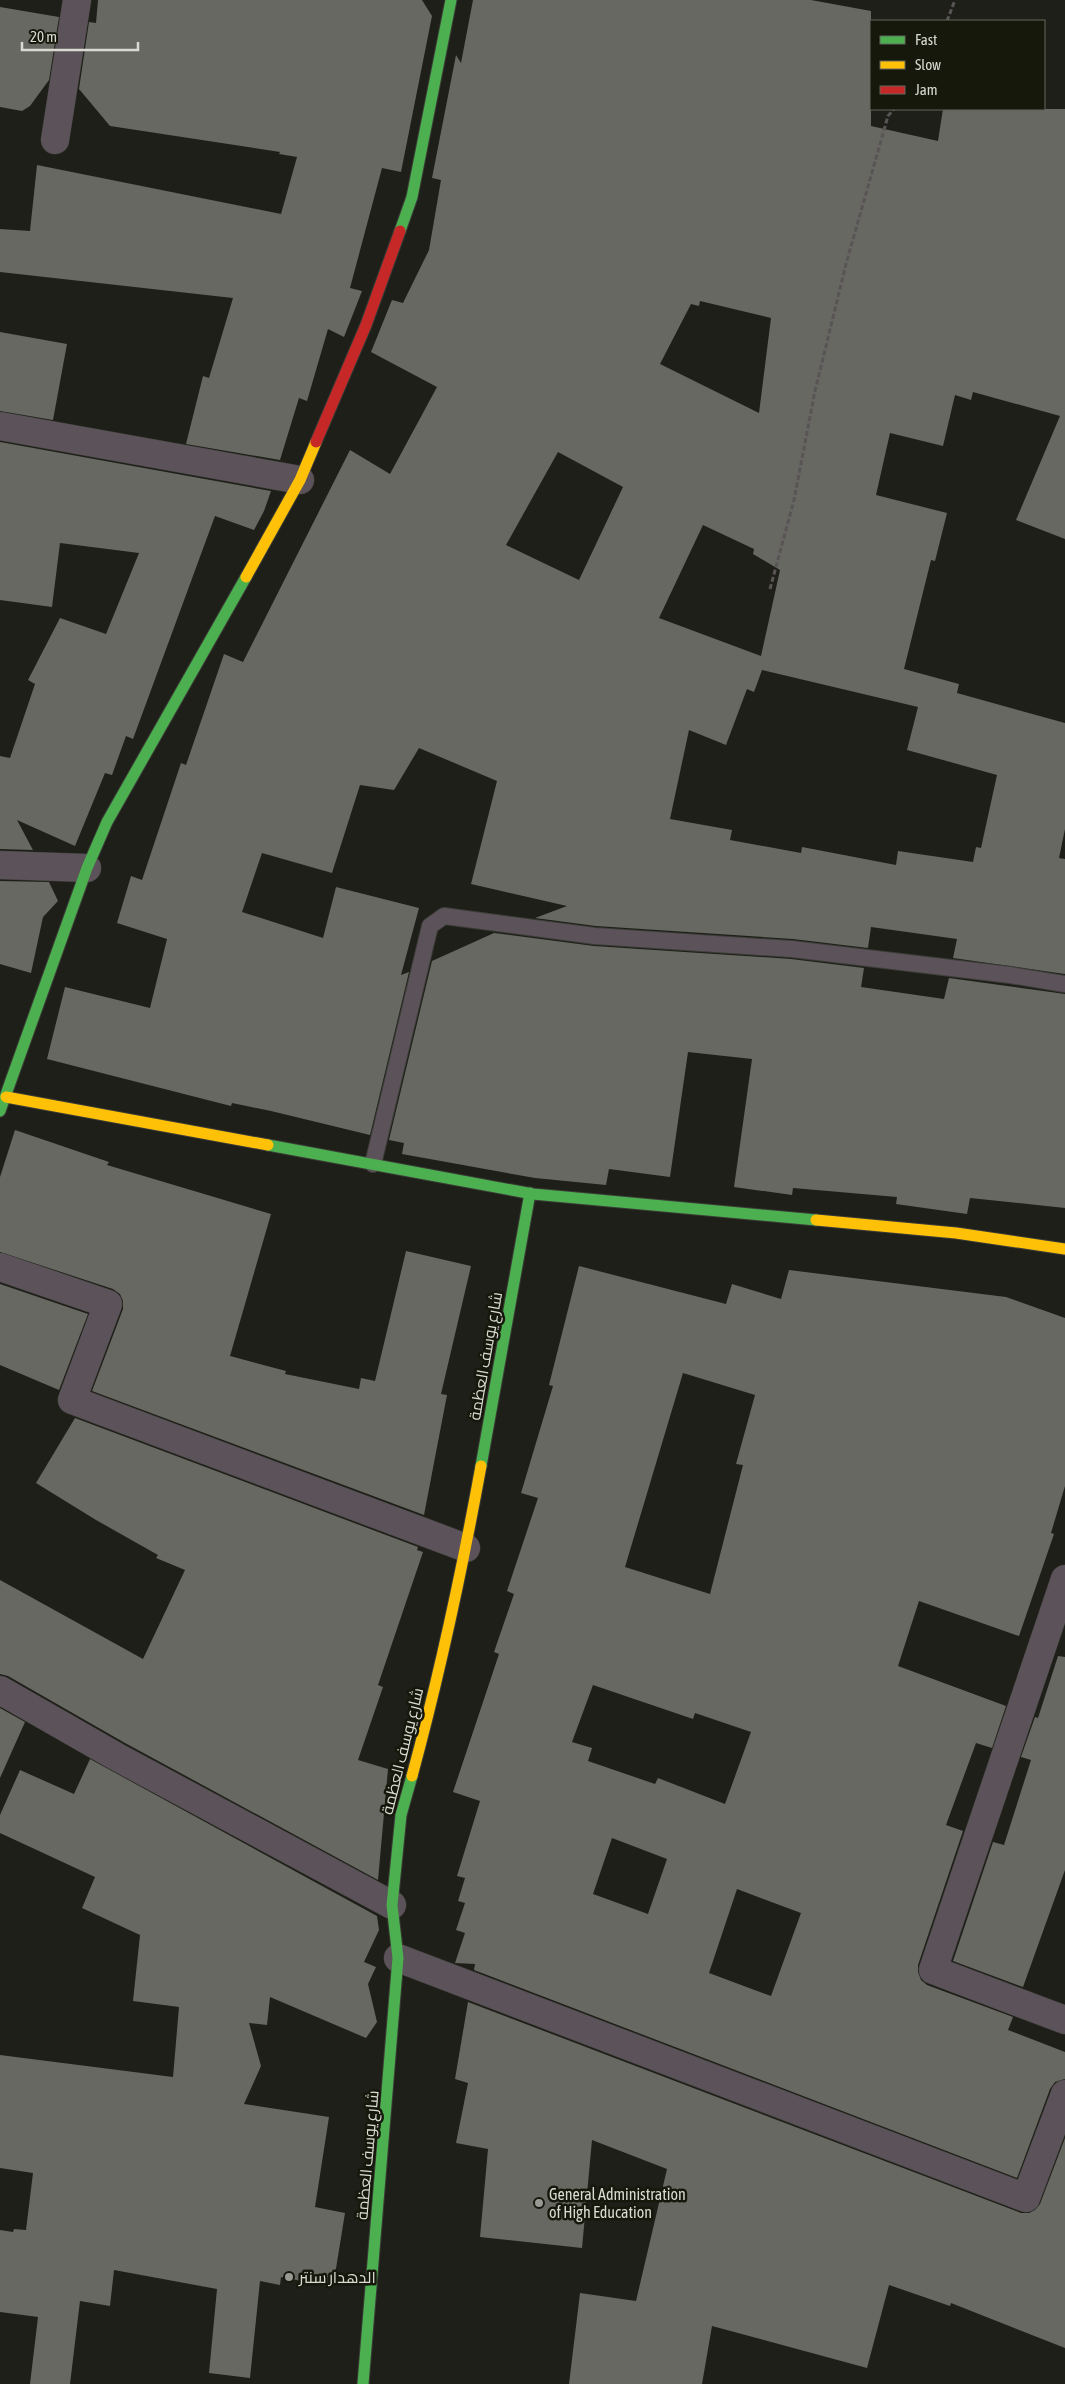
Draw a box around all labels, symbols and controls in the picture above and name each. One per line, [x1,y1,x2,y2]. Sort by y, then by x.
scale bar [22,20,139,52]
legend [870,20,1045,110]
text: 20 m [30,28,57,45]
text: Fast [915,31,937,48]
text: Slow [915,56,941,73]
text: Jam [915,81,938,98]
street label: شارع يوسف العظمة [465,1290,508,1422]
street label: شارع يوسف العظمة [378,1686,429,1817]
street label: شارع يوسف العظمة [352,2090,385,2221]
place label: General Administration of High Education [549,2185,686,2222]
marker: General Administration of High Education [533,2197,545,2209]
place label: الدهدار سنتر [298,2268,376,2287]
marker: الدهدار سنتر [283,2271,295,2283]

